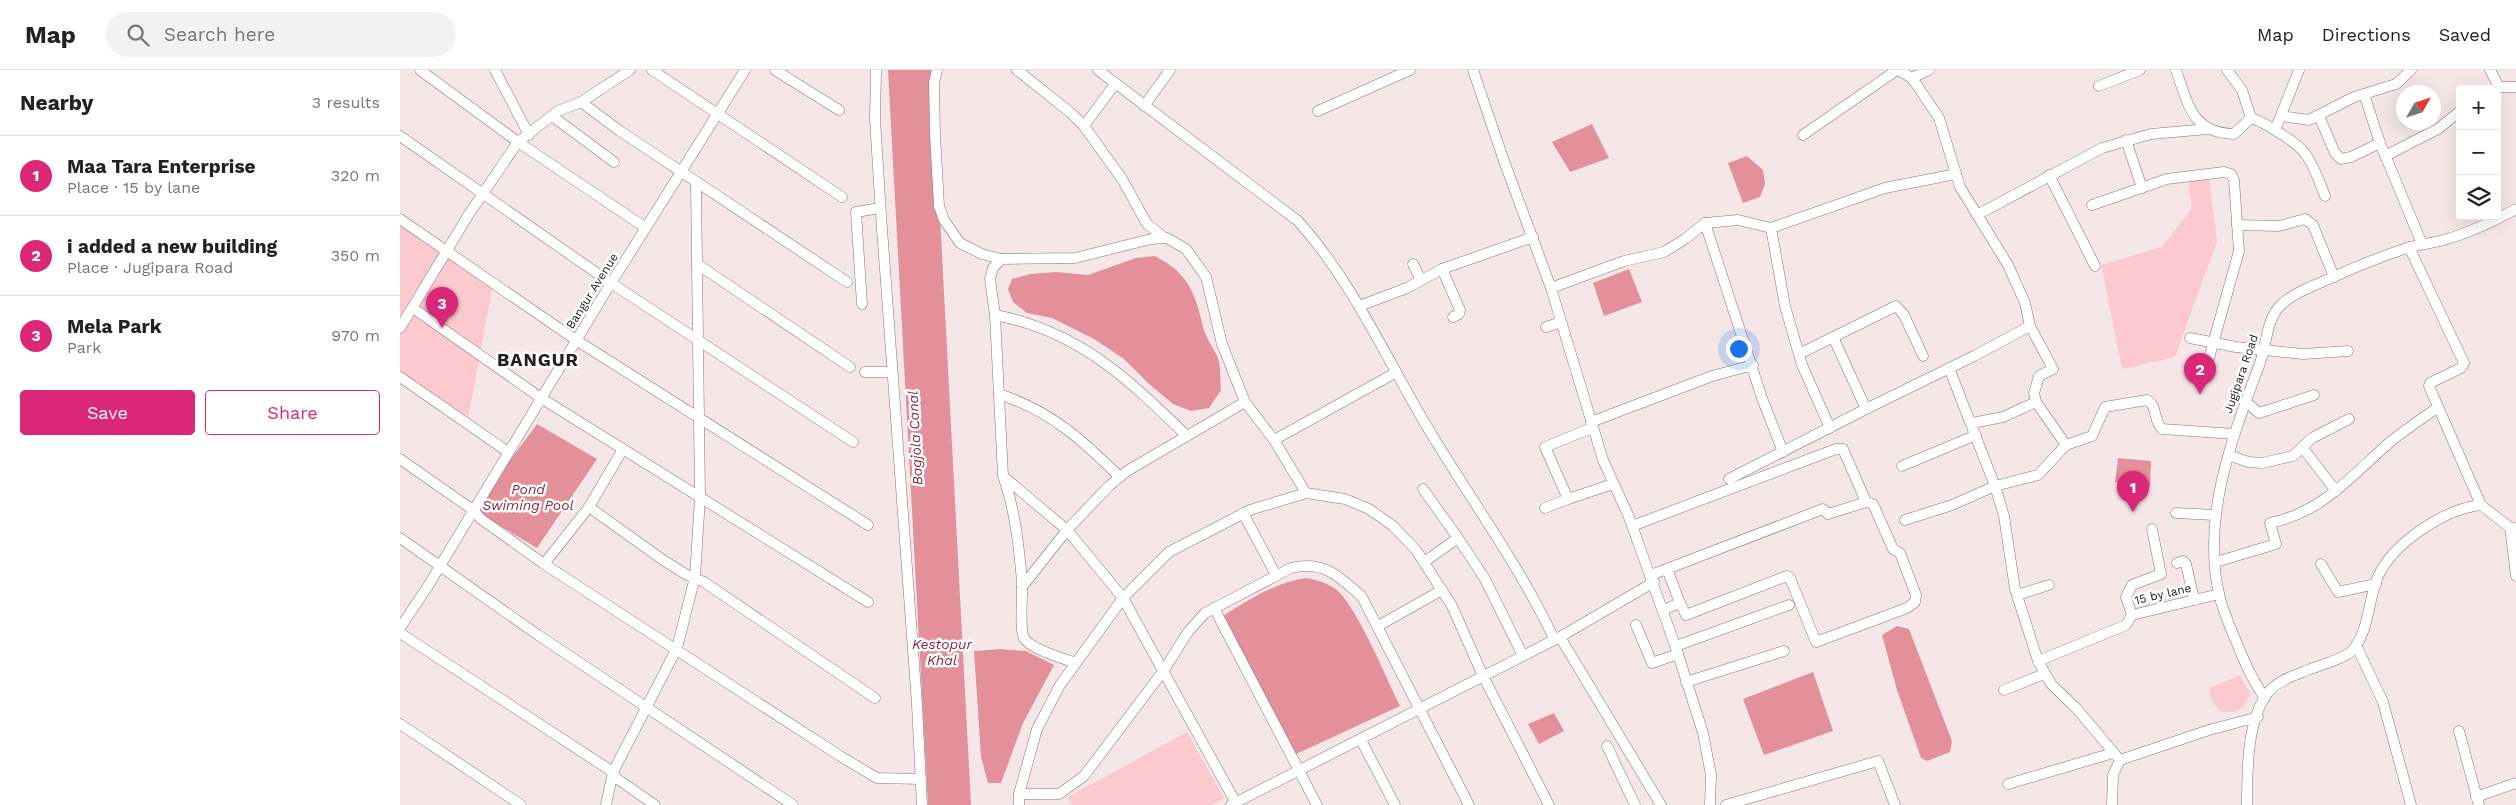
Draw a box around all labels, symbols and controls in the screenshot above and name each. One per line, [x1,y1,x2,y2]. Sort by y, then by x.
search box [106,12,456,57]
text: Map [25,21,76,49]
icon: search [124,21,152,49]
text: Search here [164,23,275,46]
text: Map [2257,24,2294,45]
text: Directions [2322,24,2411,45]
text: Saved [2439,24,2491,45]
north arrow [2396,85,2441,130]
map controls [2456,85,2501,220]
button: + [2456,85,2501,130]
text: Nearby [20,90,93,115]
text: 3 results [312,93,380,112]
button: − [2456,130,2501,175]
text: Maa Tara Enterprise [67,155,255,178]
text: 1 [33,166,39,185]
text: 320 m [331,166,380,185]
button: layers [2456,175,2501,220]
text: Place · 15 by lane [67,178,200,197]
text: i added a new building [67,235,277,258]
text: 2 [31,246,41,265]
text: 350 m [331,246,380,265]
street label: Bangur Avenue [563,251,621,331]
text: Place · Jugipara Road [67,258,233,277]
pin: 3 [426,287,458,328]
text: Mela Park [67,315,162,338]
text: 3 [31,326,41,345]
text: 970 m [331,326,380,345]
street label: Jugipara Road [2221,333,2261,415]
your location [1726,336,1752,362]
text: Park [67,338,101,357]
district label: BANGUR [497,349,579,370]
pin: 2 [2184,353,2216,394]
button: Save [20,390,195,435]
button: Share [205,390,380,435]
water label: Bagjola Canal [905,390,925,486]
pin: 1 [2117,471,2149,512]
water label: Pond Swiming Pool [482,481,574,513]
street label: 15 by lane [2133,581,2193,607]
water label: Kestopur Khal [912,636,972,668]

